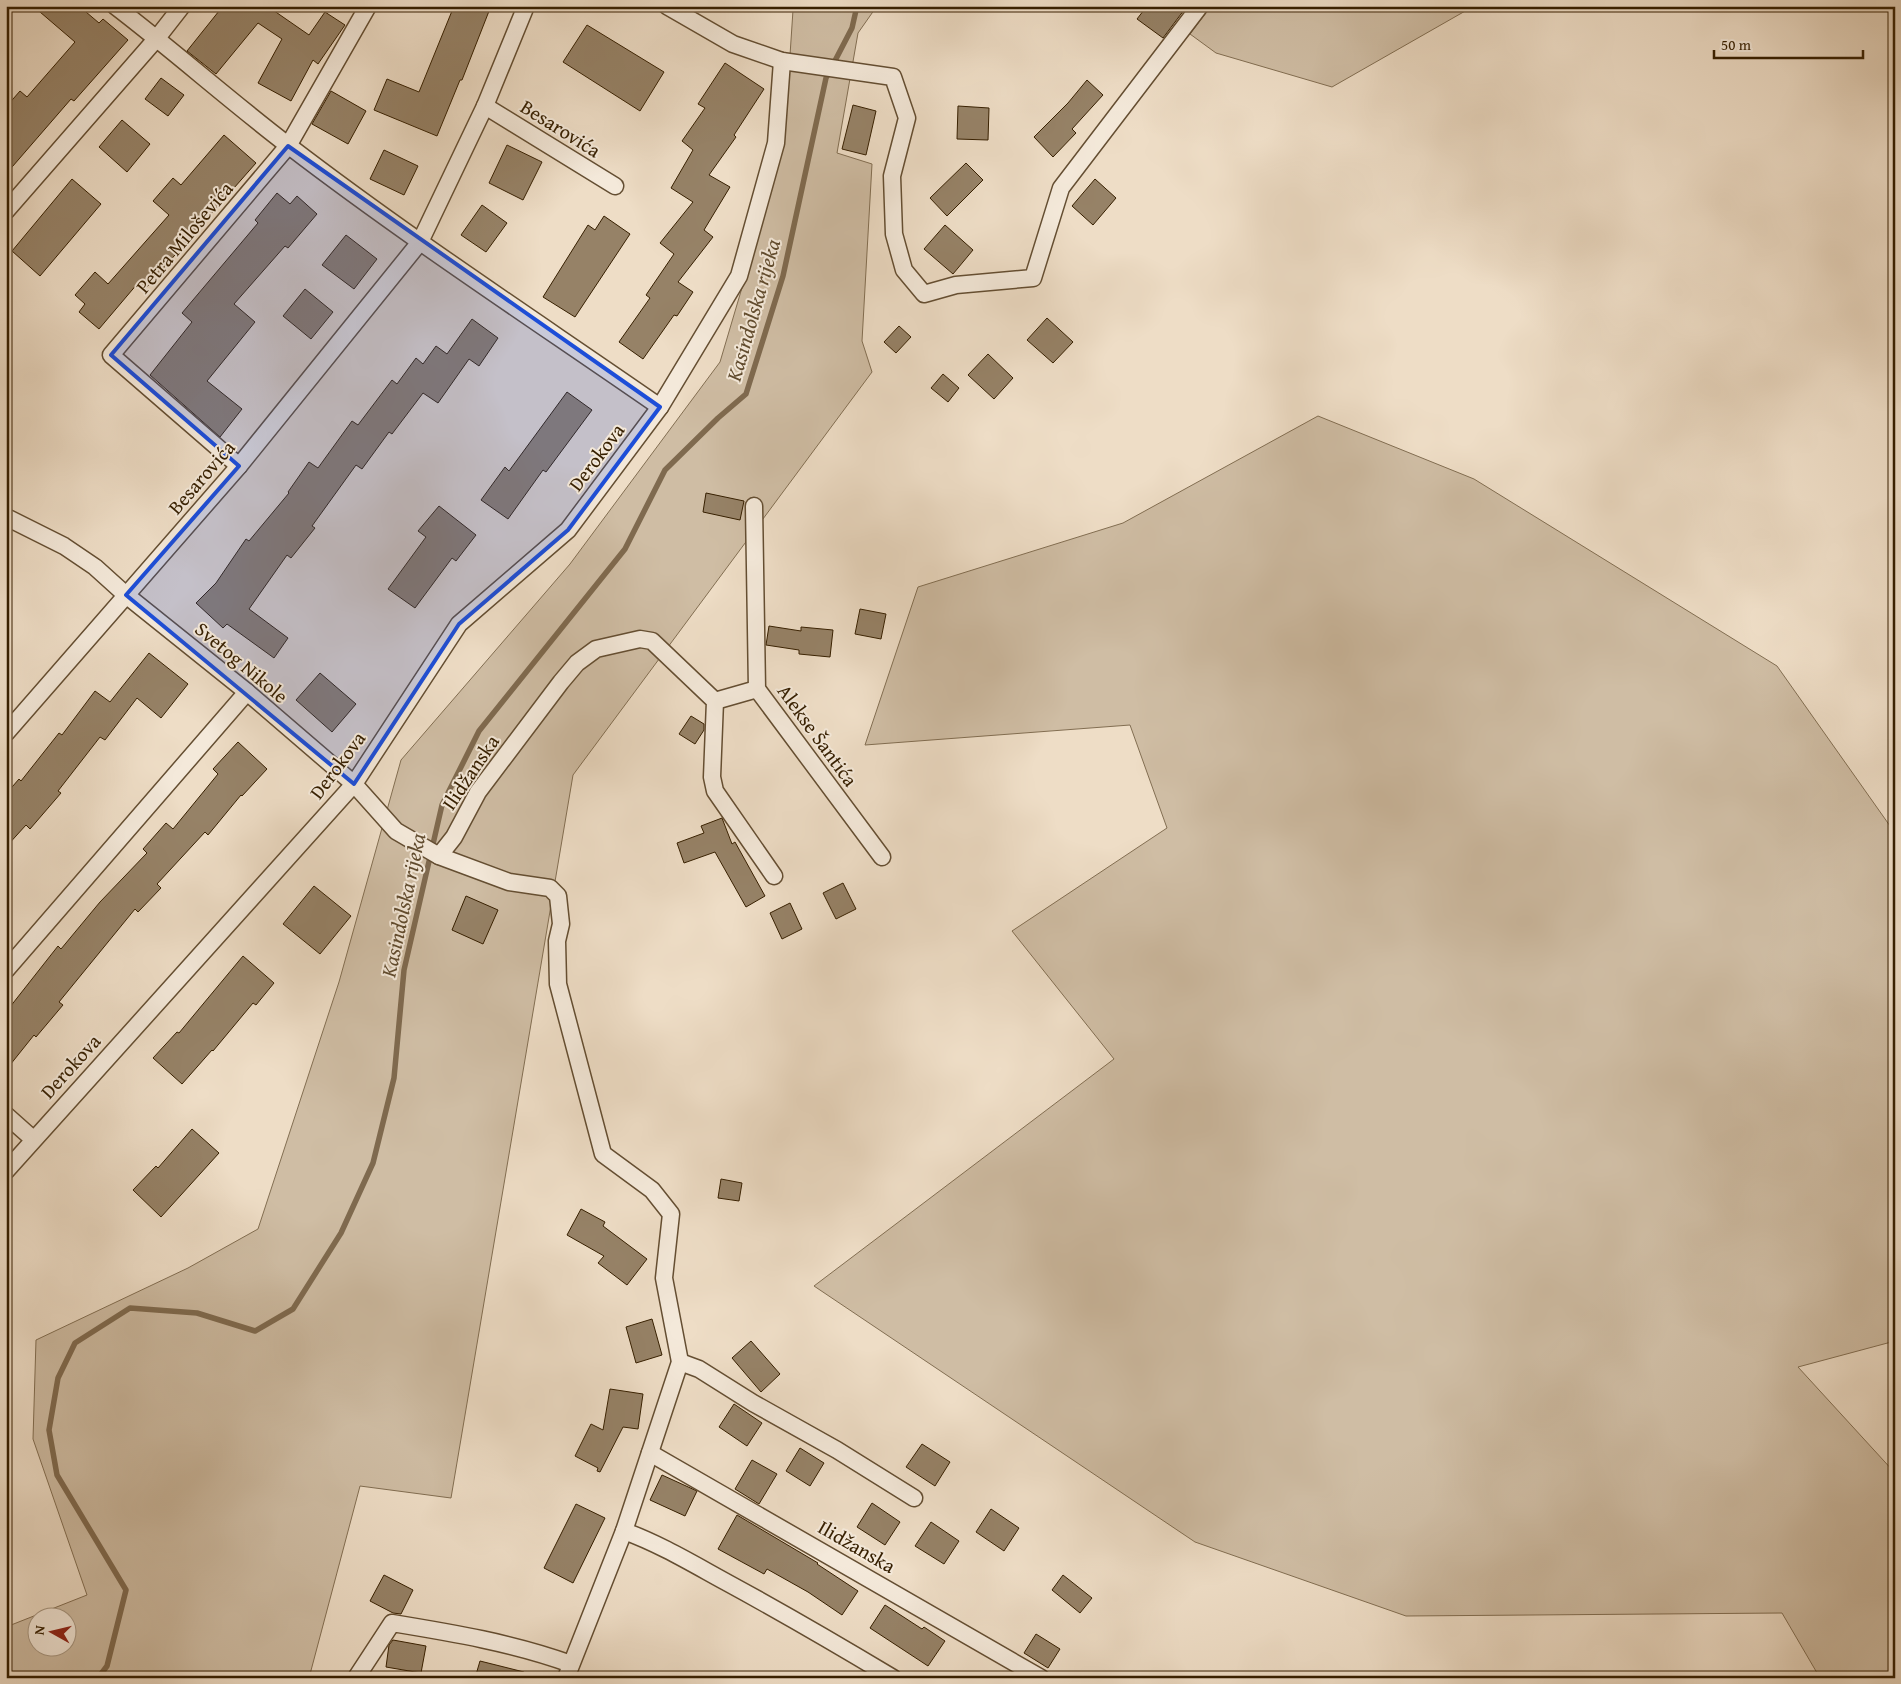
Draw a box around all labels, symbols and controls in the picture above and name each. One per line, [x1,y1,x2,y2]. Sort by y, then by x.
scale bar [1714,28,1862,60]
text: 50 m [1721,34,1752,55]
street label: Besarovića [515,92,607,164]
street label: Petra Miloševića [128,174,240,299]
water label: Kasindolska rijeka [718,235,788,386]
street label: Derokova [561,417,631,497]
street label: Besarovića [161,433,242,520]
street label: Svetog Nikole [189,614,295,710]
street label: Alekse Šantića [771,678,865,793]
street label: Derokova [302,725,372,805]
street label: Ilidžanska [434,728,506,815]
water label: Kasindolska rijeka [372,830,433,981]
street label: Derokova [33,1027,107,1105]
street label: Ilidžanska [813,1512,902,1580]
north arrow [28,1606,78,1656]
text: N [29,1624,50,1636]

